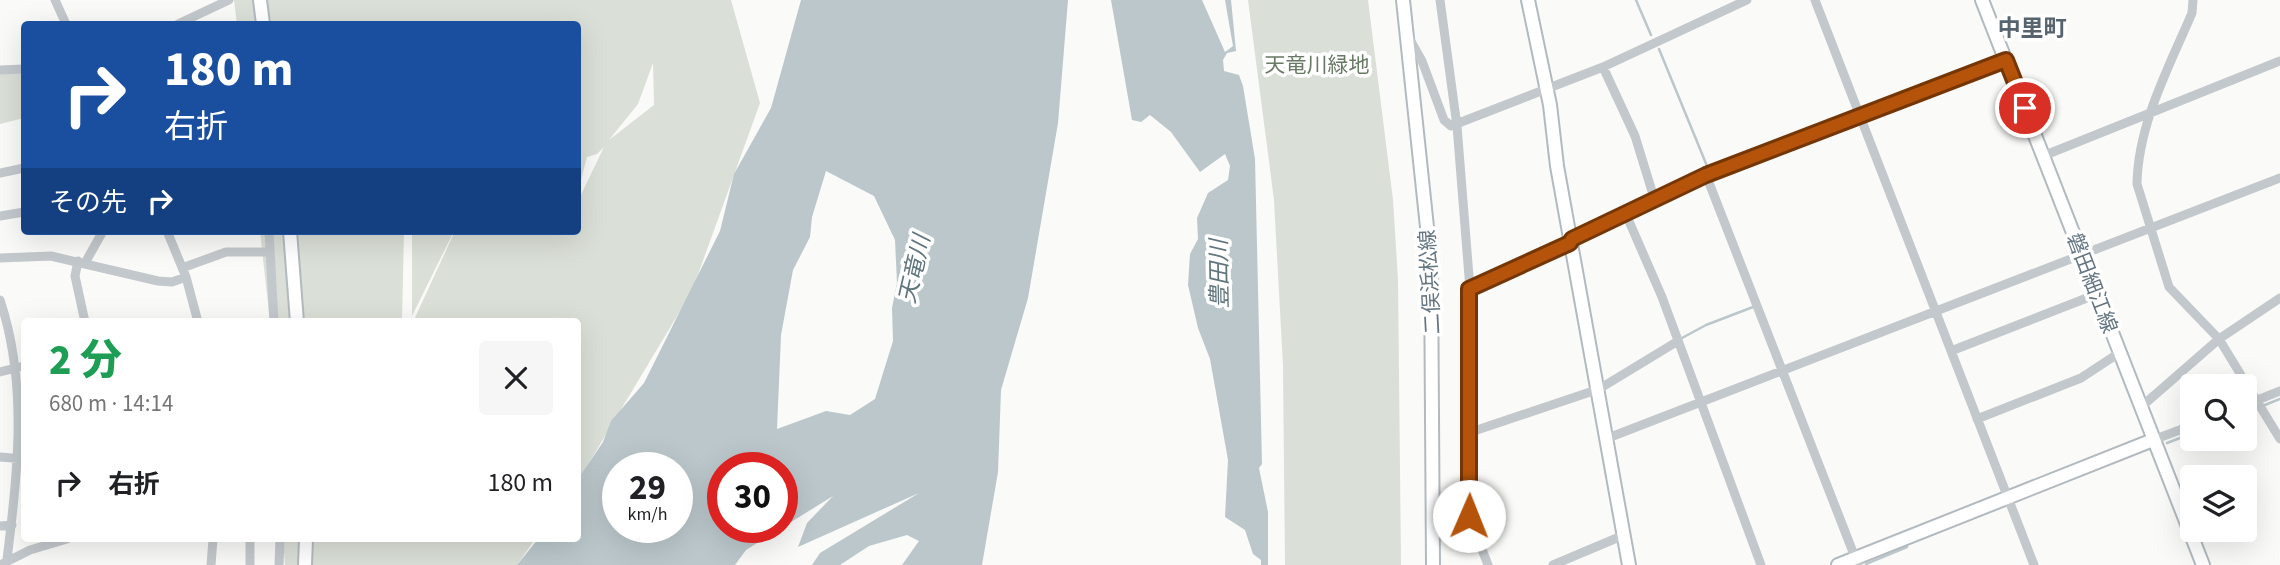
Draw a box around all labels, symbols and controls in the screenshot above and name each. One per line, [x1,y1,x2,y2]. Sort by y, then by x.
district label: 中里町 [1998,12,2067,45]
text: 180 m [164,35,293,105]
icon: right [49,49,140,140]
park label: 天竜川緑地 [1265,50,1370,80]
pin [1995,78,2055,138]
icon: arrive [2006,89,2044,127]
text: 右折 [164,104,228,150]
icon: right [141,182,179,220]
text: その先 [49,184,127,221]
water label: 天竜川 [891,229,939,306]
street label: 二俣浜松線 [1412,229,1448,335]
street label: 磐田細江線 [2059,229,2125,337]
water label: 豊田川 [1202,236,1237,309]
text: 2 分 [49,331,122,391]
button: close [479,341,553,415]
map controls [2180,374,2257,542]
button: search [2180,374,2257,451]
text: 680 m · 14:14 [49,387,173,420]
speed limit sign: 30 [707,452,798,543]
text: 29 [629,463,666,513]
icon: right [49,464,87,502]
text: 180 m [487,464,553,501]
button: layers [2180,465,2257,542]
text: 右折 [108,466,160,503]
position arrow [1432,479,1506,553]
text: km/h [628,502,667,527]

